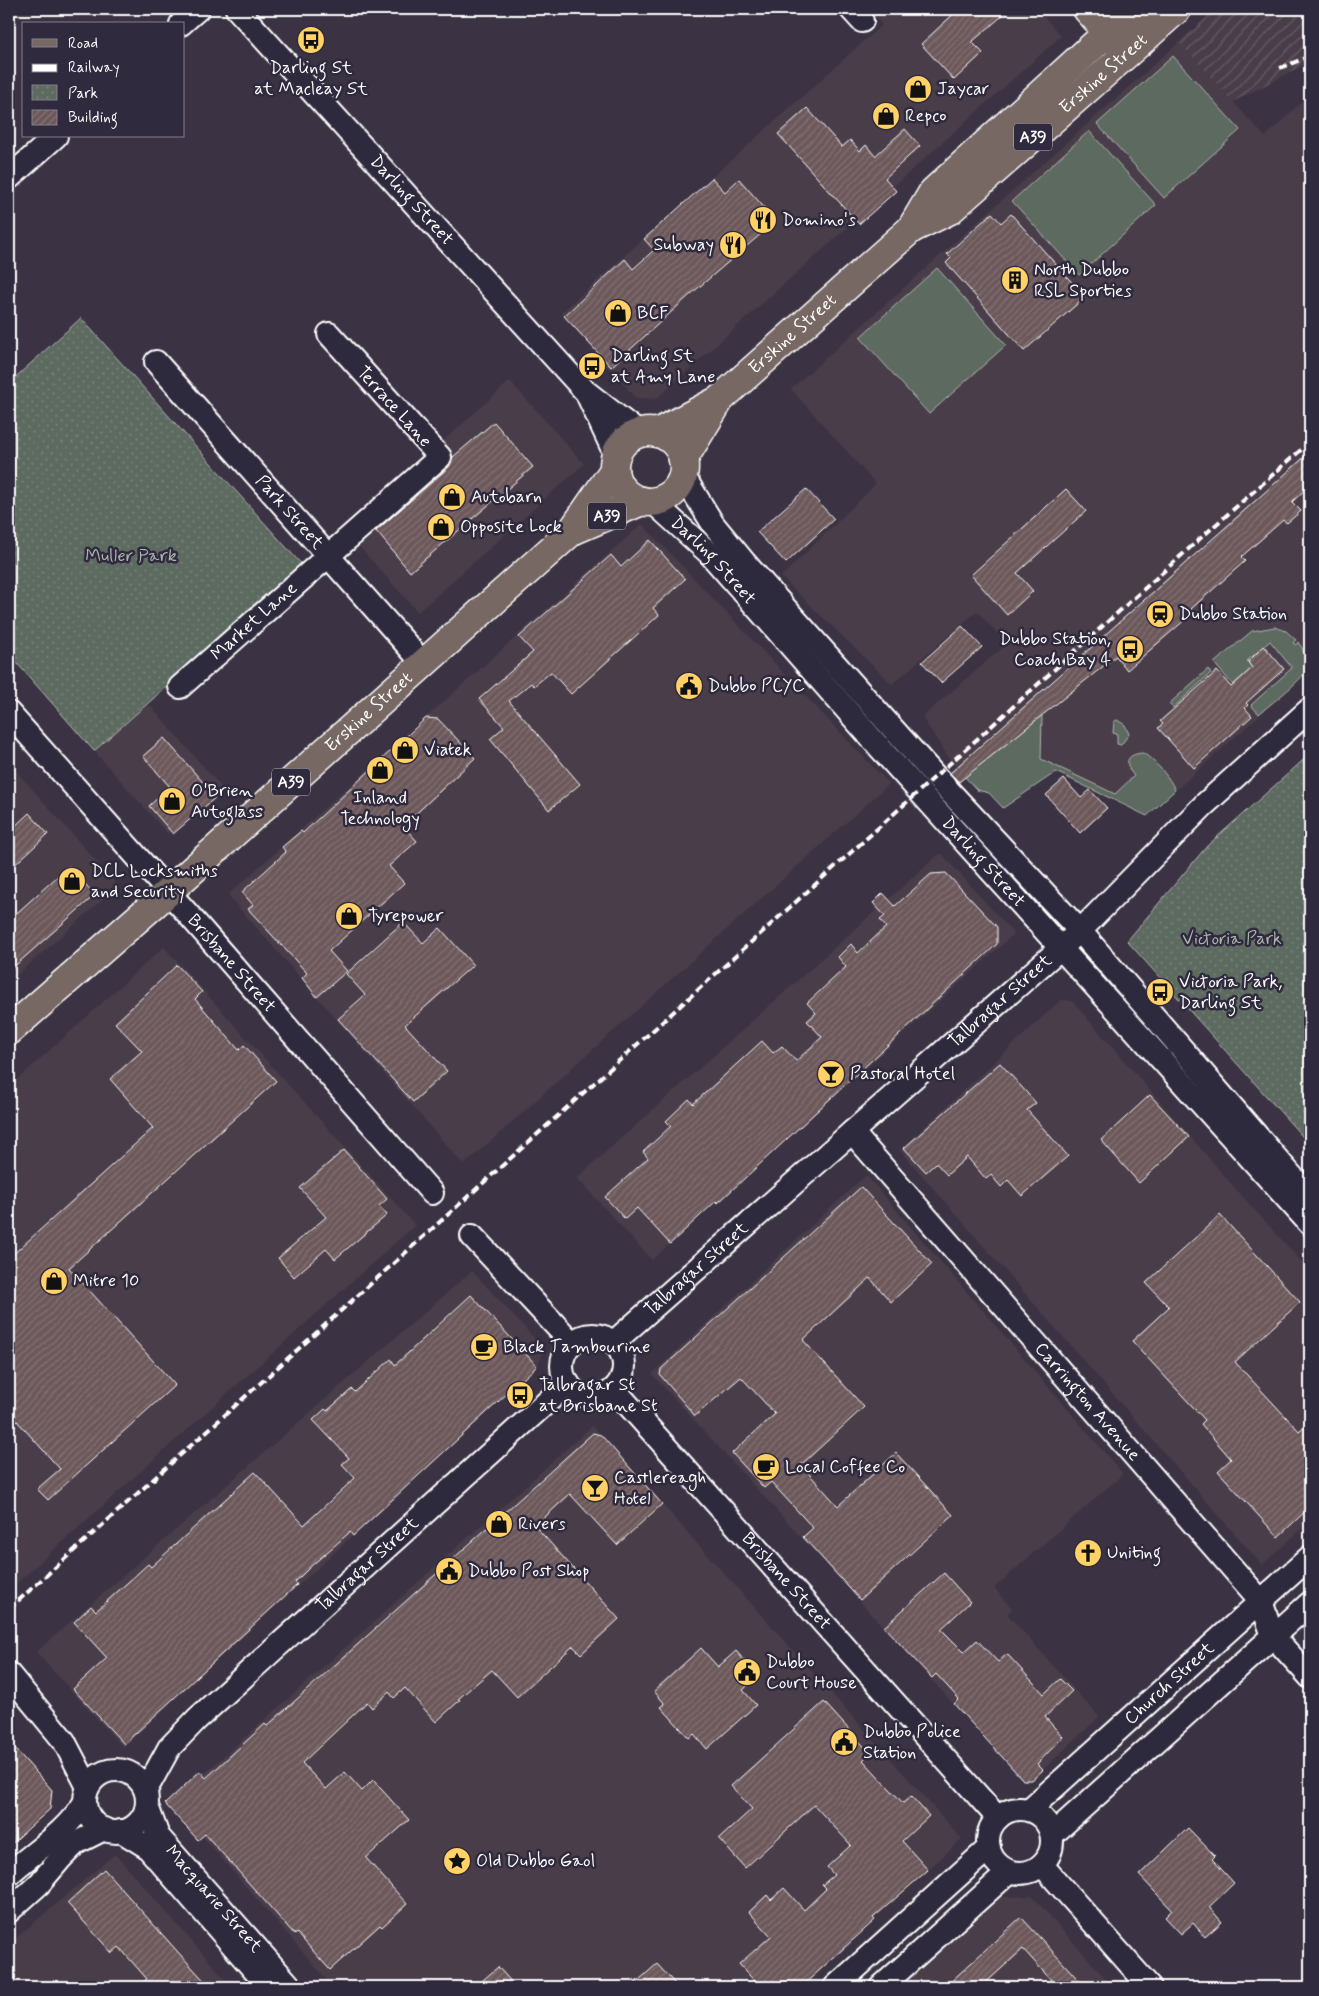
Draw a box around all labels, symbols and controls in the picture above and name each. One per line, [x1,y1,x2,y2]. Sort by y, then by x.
legend [22,22,185,138]
bus stop icon: Darling St at Macleay St [296,25,326,55]
street label: Erskine Street [1055,28,1153,120]
text: Road [68,34,98,54]
place label: Darling St at Macleay St [254,56,368,101]
text: Railway [68,58,120,78]
shop icon: Jaycar [903,74,933,104]
place label: Jaycar [937,77,990,101]
text: Park [68,84,98,104]
shop icon: Repco [871,101,901,131]
place label: Repco [905,104,947,128]
text: Building [68,108,118,129]
road number: A39 [1014,124,1052,150]
street label: Darling Street [364,150,459,251]
restaurant icon: Domino's [748,205,778,235]
place label: Domino's [782,208,856,232]
restaurant icon: Subway [718,230,748,260]
place label: Subway [653,233,714,257]
place label: North Dubbo RSL Sporties [1034,258,1132,303]
building icon: North Dubbo RSL Sporties [1000,265,1030,295]
street label: Erskine Street [744,289,842,380]
shop icon: BCF [603,298,633,328]
place label: BCF [637,301,669,325]
place label: Darling St at Amy Lane [611,344,715,389]
bus stop icon: Darling St at Amy Lane [577,351,607,381]
street label: Terrace Lane [351,361,437,453]
street label: Park Street [250,470,329,555]
shop icon: Autobarn [437,482,467,512]
place label: Autobarn [471,485,542,509]
road number: A39 [588,502,626,530]
street label: Darling Street [665,511,761,610]
shop icon: Opposite Lock [426,512,456,542]
place label: Opposite Lock [460,515,562,539]
park label: Muller Park [85,544,177,568]
street label: Market Lane [206,577,303,666]
station icon: Dubbo Station [1145,599,1175,629]
place label: Dubbo Station [1179,602,1287,626]
place label: Dubbo Station, Coach Bay 4 [999,627,1111,672]
bus stop icon: Dubbo Station, Coach Bay 4 [1115,634,1145,664]
street label: Erskine Street [320,666,418,758]
public building icon: Dubbo PCYC [674,671,704,701]
place label: Dubbo PCYC [708,674,805,698]
shop icon: Viatek [390,735,420,765]
place label: Viatek [424,738,472,762]
shop icon: Inland Technology [365,755,395,785]
road number: A39 [272,769,310,796]
place label: O'Brien Autoglass [191,779,263,826]
shop icon: O'Brien Autoglass [157,786,187,816]
place label: Inland Technology [340,786,420,832]
street label: Darling Street [936,812,1030,913]
place label: DCL Locksmiths and Security [91,859,218,904]
shop icon: DCL Locksmiths and Security [57,866,87,896]
shop icon: Tyrepower [334,901,364,931]
place label: Tyrepower [368,904,444,928]
street label: Brisbane Street [182,909,281,1018]
park label: Victoria Park [1182,927,1282,951]
street label: Talbragar Street [943,949,1058,1054]
place label: Victoria Park, Darling St [1179,970,1283,1017]
bus stop icon: Victoria Park, Darling St [1145,977,1175,1007]
bar icon: Pastoral Hotel [816,1059,846,1089]
place label: Pastoral Hotel [850,1062,955,1086]
street label: Talbragar Street [639,1217,754,1322]
shop icon: Mitre 10 [39,1266,69,1296]
place label: Mitre 10 [73,1269,139,1293]
cafe icon: Black Tambourine [469,1332,499,1362]
place label: Black Tambourine [503,1335,650,1359]
street label: Carrington Avenue [1029,1337,1146,1466]
place label: Talbragar St at Brisbane St [539,1373,658,1418]
bus stop icon: Talbragar St at Brisbane St [505,1380,535,1410]
cafe icon: Local Coffee Co [751,1452,781,1482]
place label: Local Coffee Co [785,1455,905,1479]
place label: Castlereagh Hotel [614,1466,706,1511]
bar icon: Castlereagh Hotel [580,1473,610,1503]
shop icon: Rivers [484,1509,514,1539]
street label: Talbragar Street [311,1512,424,1618]
place label: Rivers [518,1512,566,1536]
street label: Brisbane Street [736,1527,836,1635]
church icon: Uniting [1073,1538,1103,1568]
place label: Uniting [1107,1541,1161,1567]
public building icon: Dubbo Post Shop [434,1556,464,1586]
place label: Dubbo Post Shop [468,1559,589,1583]
street label: Church Street [1119,1636,1220,1730]
place label: Dubbo Court House [766,1650,857,1695]
public building icon: Dubbo Court House [732,1657,762,1687]
place label: Dubbo Police Station [863,1720,961,1765]
public building icon: Dubbo Police Station [829,1727,859,1757]
street label: Macquarie Street [159,1840,268,1958]
place icon: Old Dubbo Gaol [442,1846,472,1876]
place label: Old Dubbo Gaol [476,1849,595,1873]

